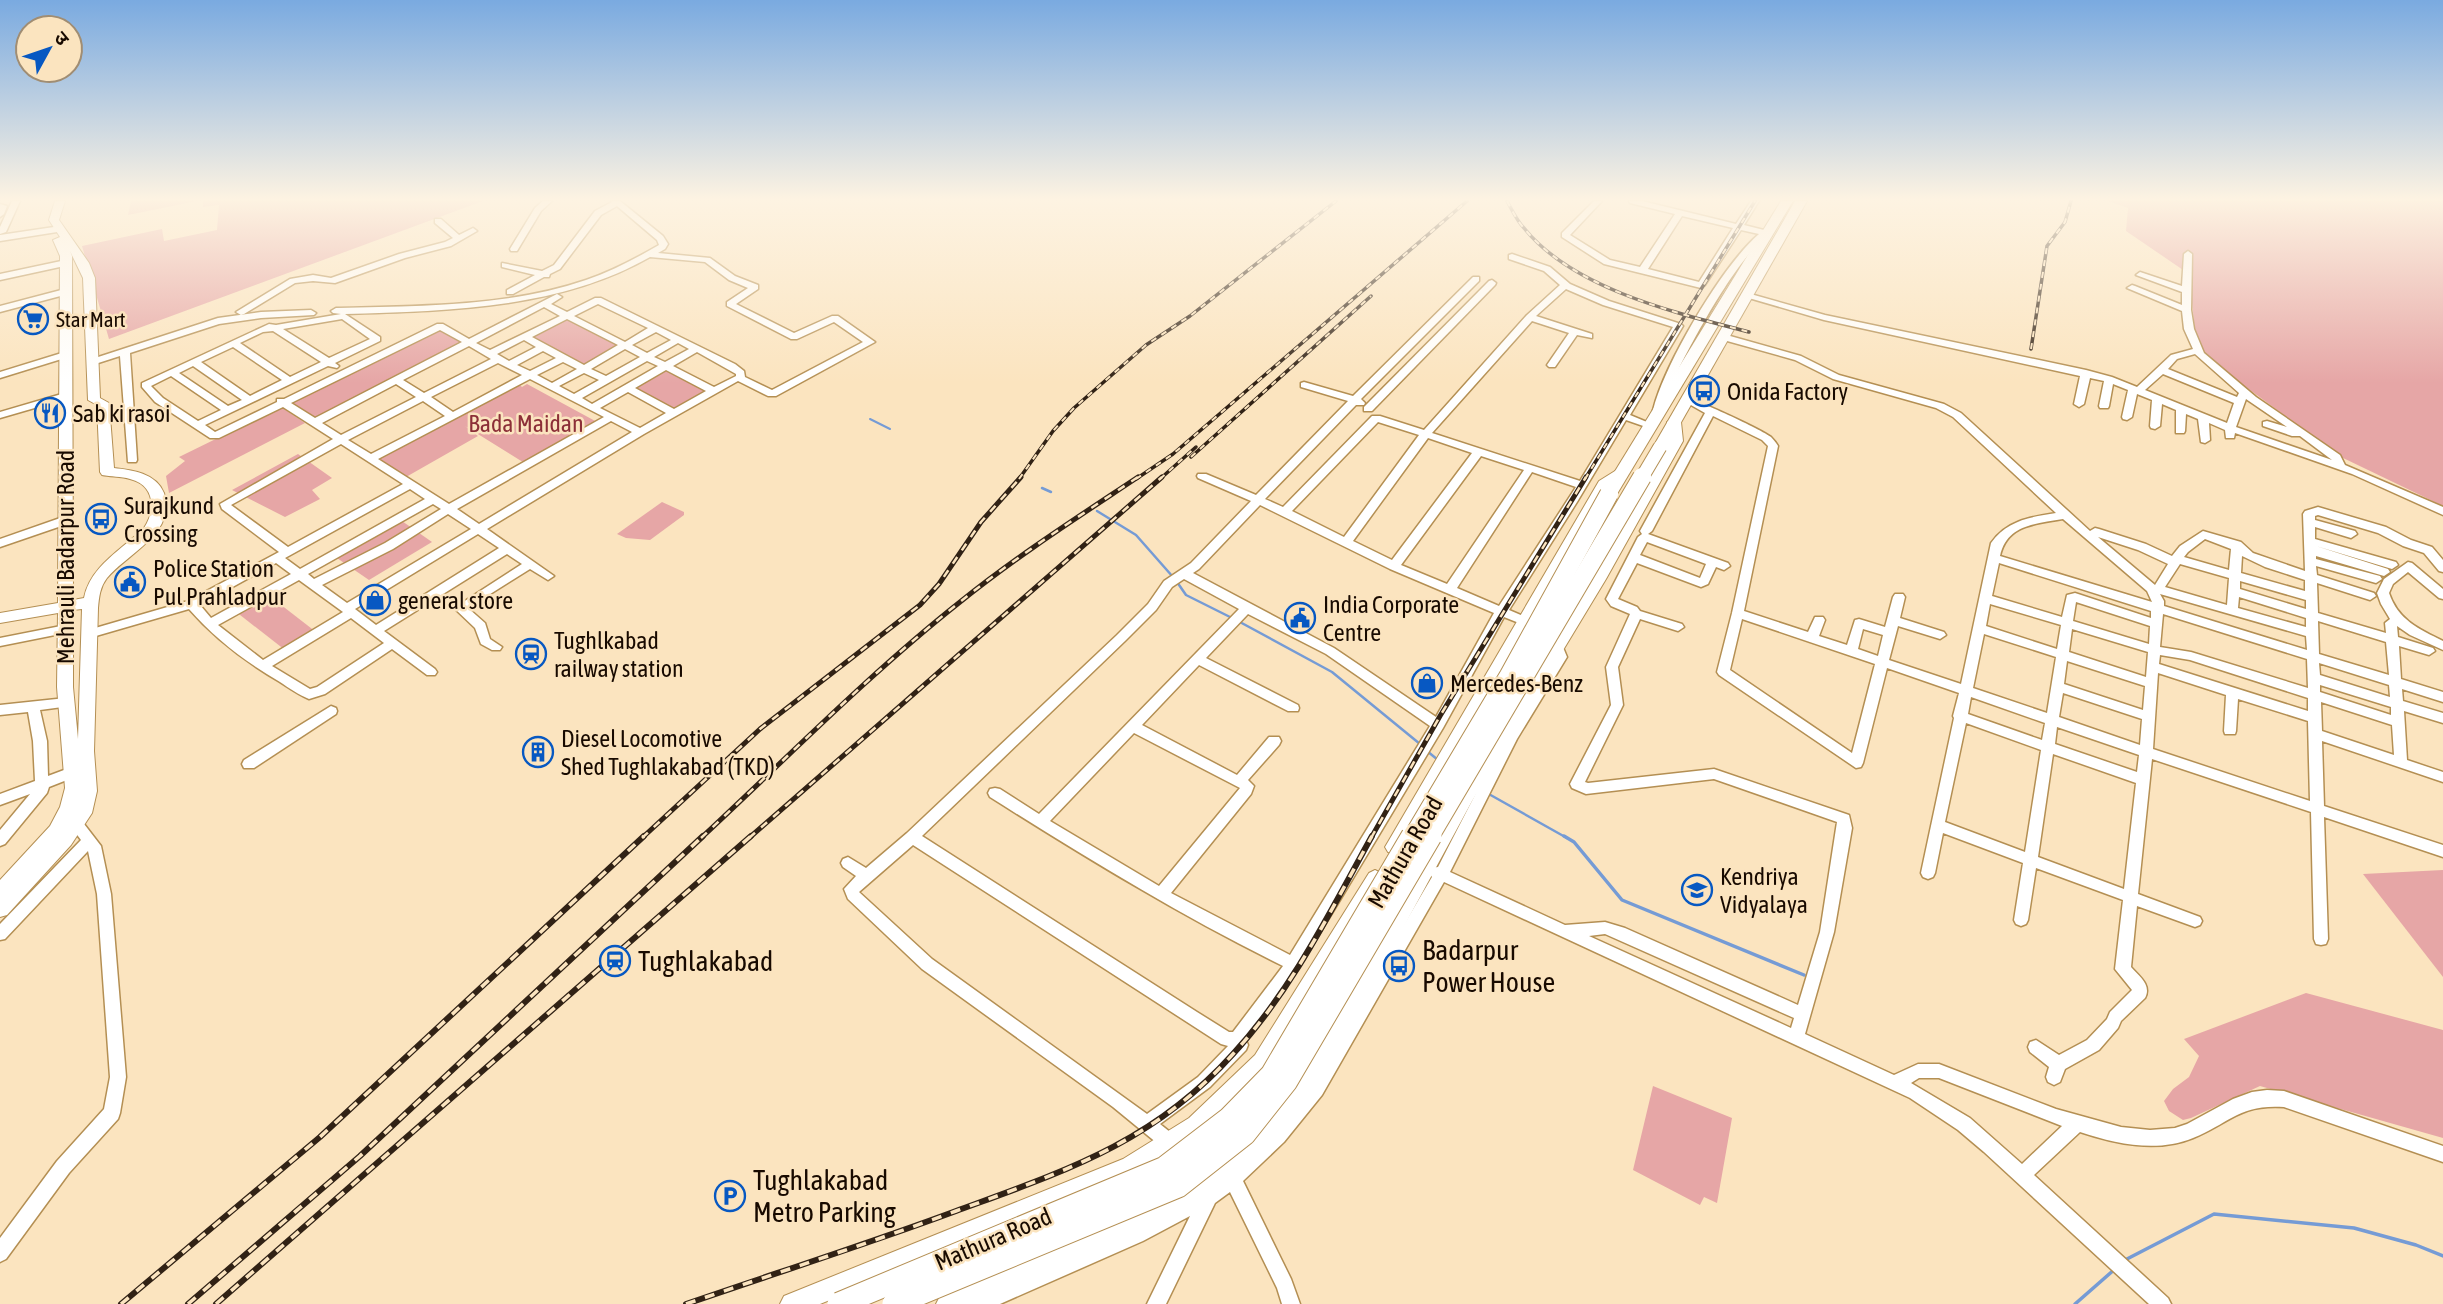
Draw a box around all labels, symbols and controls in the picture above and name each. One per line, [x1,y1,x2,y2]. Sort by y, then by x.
north arrow [14,14,84,84]
text: उ [50,27,75,50]
supermarket icon: Star Mart [16,302,50,336]
place label: Star Mart [56,307,126,331]
bus stop icon: Onida Factory [1687,374,1721,408]
place label: Onida Factory [1727,378,1848,405]
restaurant icon: Sab ki rasoi [33,396,67,430]
place label: Sab ki rasoi [73,400,171,427]
park label: Bada Maidan [468,410,584,437]
street label: Mehrauli Badarpur Road [52,450,79,664]
place label: Surajkund Crossing [124,492,214,547]
bus stop icon: Surajkund Crossing [84,502,118,536]
place label: Police Station Pul Prahladpur [153,555,287,610]
public building icon: Police Station Pul Prahladpur [113,565,147,599]
shop icon: general store [358,583,392,617]
place label: general store [398,587,513,614]
place label: India Corporate Centre [1323,591,1459,646]
public building icon: India Corporate Centre [1283,601,1317,635]
place label: Tughlkabad railway station [554,627,684,682]
station icon: Tughlkabad railway station [514,637,548,671]
shop icon: Mercedes-Benz [1410,666,1444,700]
place label: Mercedes-Benz [1450,670,1583,697]
place label: Diesel Locomotive Shed Tughlakabad (TKD) [561,725,775,780]
building icon: Diesel Locomotive Shed Tughlakabad (TKD) [521,735,555,769]
street label: Mathura Road [1362,791,1448,913]
place label: Kendriya Vidyalaya [1720,863,1808,918]
school or university icon: Kendriya Vidyalaya [1680,873,1714,907]
place label: Badarpur Power House [1422,934,1555,998]
station icon: Tughlakabad [598,944,632,978]
place label: Tughlakabad [638,945,773,977]
bus stop icon: Badarpur Power House [1382,949,1416,983]
place label: Tughlakabad Metro Parking [753,1164,896,1228]
parking icon: Tughlakabad Metro Parking [713,1179,747,1213]
street label: Mathura Road [931,1202,1055,1276]

